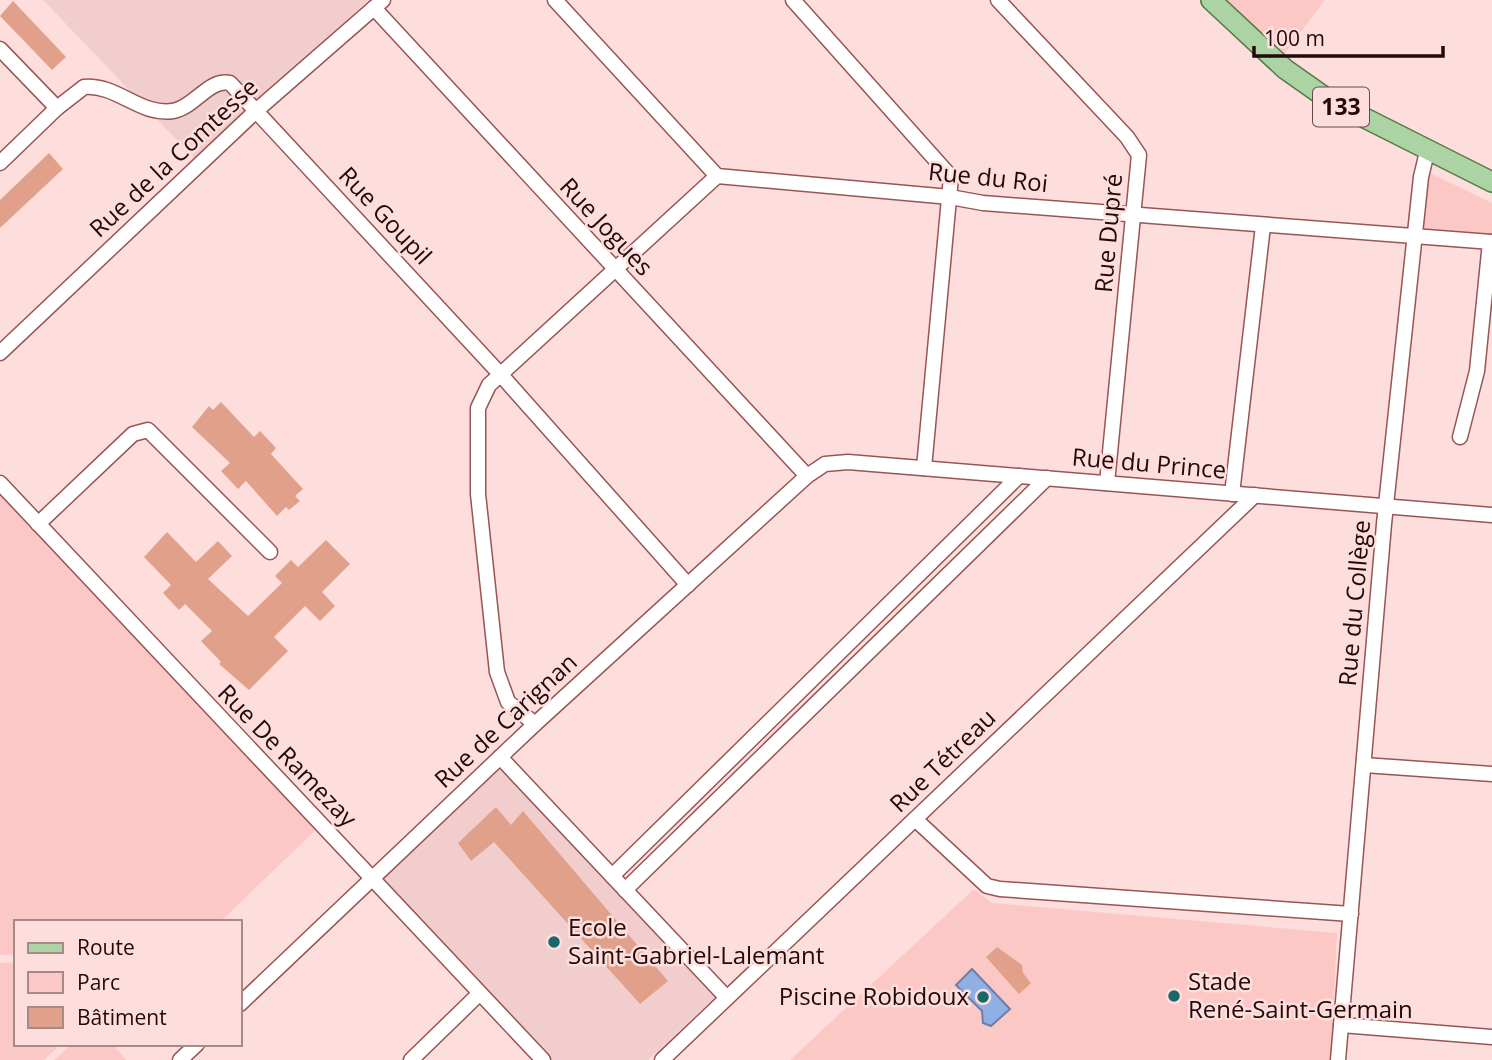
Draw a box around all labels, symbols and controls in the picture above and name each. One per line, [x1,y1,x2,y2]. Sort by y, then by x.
scale bar [1254,14,1443,58]
text: 100 m [1264,24,1325,52]
street label: Rue de la Comtesse [81,70,264,244]
road number: 133 [1313,88,1369,127]
street label: Rue du Roi [927,154,1050,199]
street label: Rue Goupil [332,159,440,271]
street label: Rue Jogues [553,170,661,282]
street label: Rue Dupré [1086,172,1129,294]
street label: Rue du Prince [1071,439,1228,486]
street label: Rue du Collège [1330,518,1377,687]
street label: Rue de Carignan [427,645,583,795]
street label: Rue De Ramezay [211,676,366,834]
street label: Rue Tétreau [882,701,1002,819]
place label: Ecole Saint-Gabriel-Lalemant [568,910,824,971]
legend [14,920,242,1046]
text: Route [77,933,135,961]
marker: Ecole Saint-Gabriel-Lalemant [546,934,562,950]
place label: Stade René-Saint-Germain [1188,964,1413,1025]
text: Parc [77,968,120,996]
place label: Piscine Robidoux [779,979,969,1012]
marker: Stade René-Saint-Germain [1166,988,1182,1004]
marker: Piscine Robidoux [975,989,991,1005]
text: Bâtiment [77,1003,167,1031]

